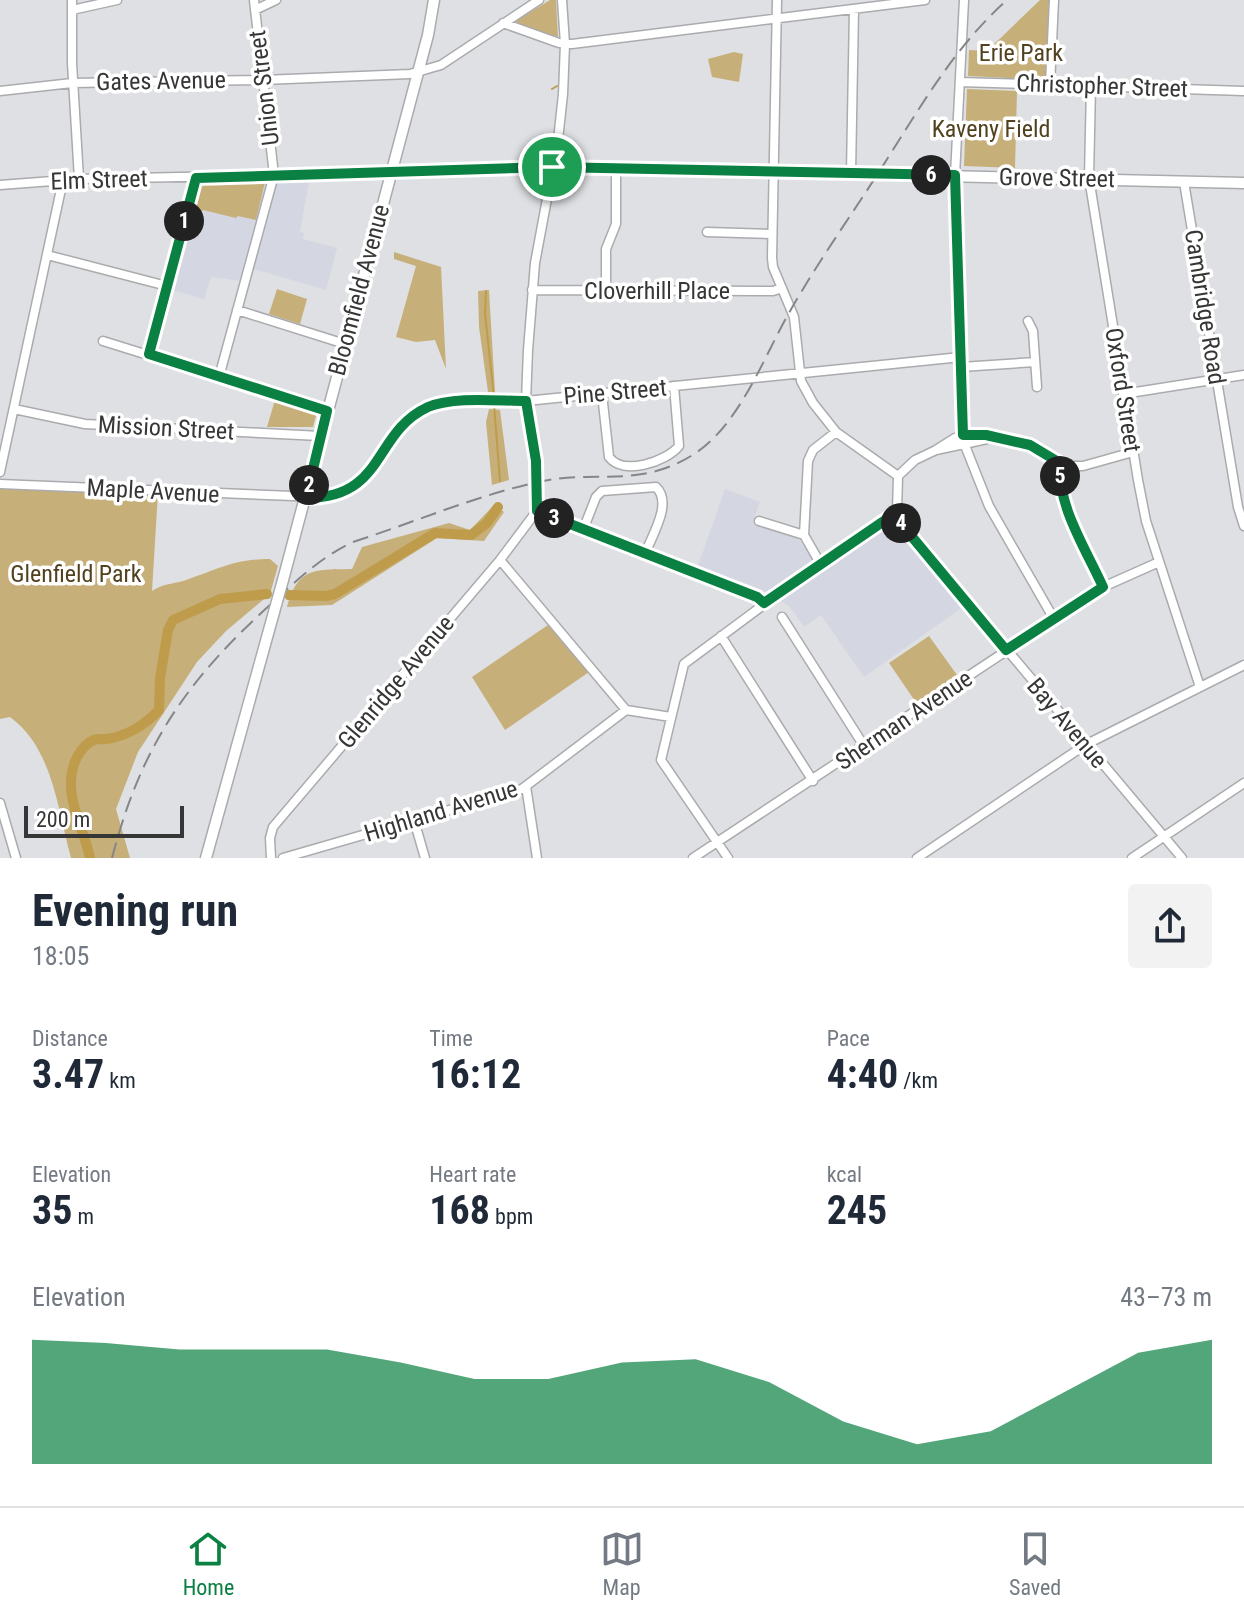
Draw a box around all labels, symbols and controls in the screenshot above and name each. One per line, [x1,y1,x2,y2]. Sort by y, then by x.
street label: Union Street [243,29,285,147]
park label: Erie Park [979,39,1063,67]
street label: Gates Avenue [96,66,226,96]
street label: Christopher Street [1016,69,1188,103]
park label: Kaveny Field [932,115,1050,143]
pin [518,133,586,201]
icon: arrive [530,145,574,189]
pin: 6 [911,155,951,195]
text: 6 [925,162,937,187]
street label: Grove Street [999,163,1115,193]
street label: Elm Street [50,164,148,196]
pin: 1 [164,201,204,241]
street label: Bloomfield Avenue [323,201,395,379]
text: 1 [178,208,190,233]
street label: Cambridge Road [1179,228,1231,386]
street label: Cloverhill Place [584,277,730,305]
street label: Oxford Street [1099,326,1147,454]
street label: Pine Street [562,374,668,410]
street label: Mission Street [97,410,235,446]
pin: 5 [1040,456,1080,496]
text: 5 [1054,463,1066,488]
pin: 2 [289,465,329,505]
text: 2 [303,472,315,497]
street label: Maple Avenue [86,474,220,508]
pin: 3 [534,498,574,538]
pin: 4 [881,503,921,543]
text: 3 [548,505,560,530]
text: 4 [895,510,907,535]
park label: Glenfield Park [10,560,142,588]
street label: Glenridge Avenue [332,610,460,754]
street label: Sherman Avenue [831,664,977,776]
street label: Bay Avenue [1021,672,1113,774]
street label: Highland Avenue [361,774,521,848]
scale bar [24,802,184,838]
text: 200 m [36,807,90,832]
button: share [1128,884,1212,968]
text: Evening run [32,885,238,937]
text: 18:05 [32,941,89,971]
text: Distance [32,1026,108,1051]
text: Time [429,1026,473,1051]
text: Pace [827,1026,870,1051]
text: 3.47 [32,1051,104,1098]
text: 16:12 [429,1051,521,1098]
text: 4:40 [827,1051,898,1098]
text: km [104,1068,136,1093]
text: /km [898,1068,938,1093]
text: Elevation [32,1162,111,1187]
text: Heart rate [429,1162,516,1187]
text: kcal [827,1162,862,1187]
text: 35 [32,1187,72,1234]
text: 168 [429,1187,490,1234]
text: 245 [827,1187,887,1234]
text: m [72,1204,94,1229]
text: bpm [490,1204,533,1229]
text: Elevation [32,1282,126,1312]
text: 43–73 m [1120,1282,1212,1312]
tab: Home [183,1527,234,1600]
tab: Map [600,1527,644,1600]
tab: Saved [1009,1527,1061,1600]

